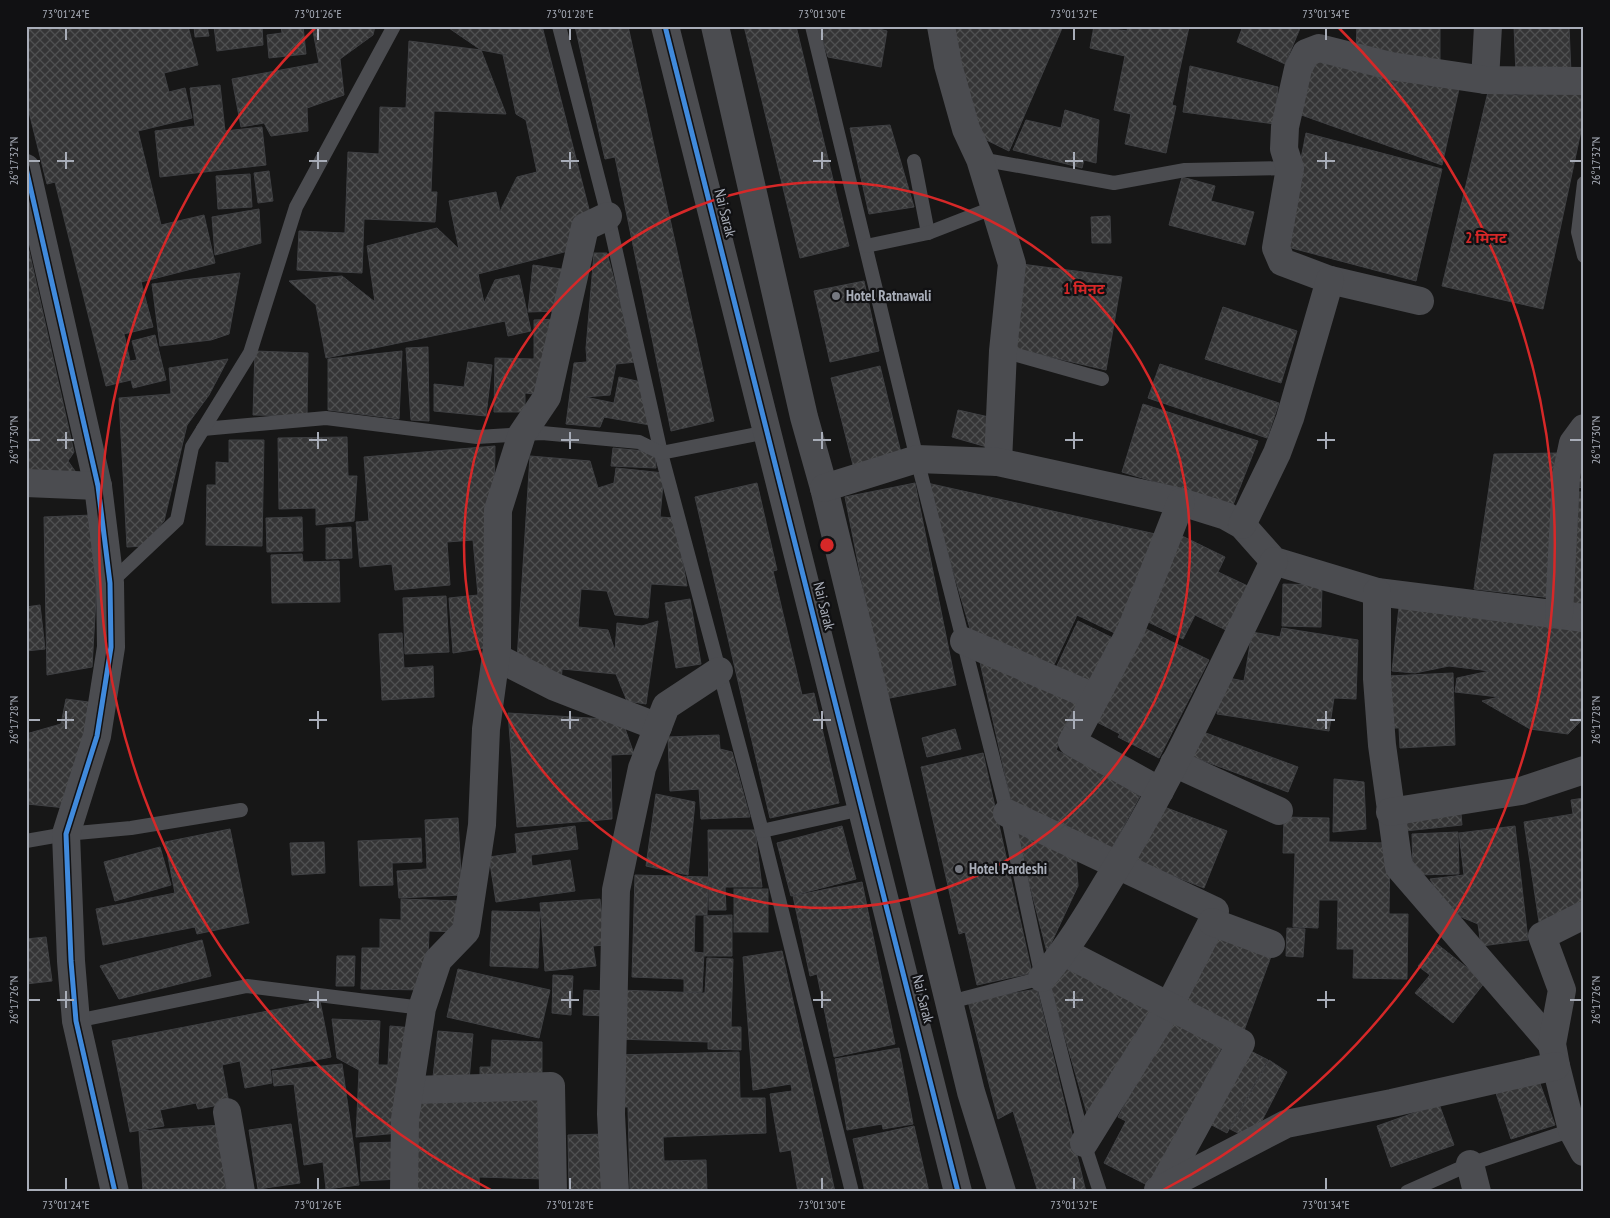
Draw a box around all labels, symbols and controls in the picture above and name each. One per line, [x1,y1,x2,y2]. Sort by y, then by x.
text: 73°01'24"E [42,6,90,21]
text: 73°01'26"E [294,6,342,21]
text: 73°01'28"E [546,6,594,21]
text: 73°01'30"E [798,6,846,21]
text: 73°01'32"E [1050,6,1098,21]
text: 73°01'34"E [1302,6,1350,21]
text: 26°17'32"N [6,137,21,185]
text: 26°17'32"N [1588,137,1603,185]
street label: Nai Sarak [710,187,741,239]
text: 2 मिनट [1465,228,1508,247]
text: 1 मिनट [1063,279,1106,298]
place label: Hotel Ratnawali [846,286,931,305]
marker: Hotel Ratnawali [830,290,842,302]
text: 26°17'30"N [6,416,21,464]
text: 26°17'30"N [1588,416,1603,464]
centre of rings [818,536,836,554]
street label: Nai Sarak [809,580,840,632]
text: 26°17'28"N [6,696,21,744]
text: 26°17'28"N [1588,696,1603,744]
place label: Hotel Pardeshi [969,859,1047,878]
marker: Hotel Pardeshi [953,863,965,875]
street label: Nai Sarak [908,973,939,1025]
text: 26°17'26"N [6,976,21,1024]
text: 26°17'26"N [1588,976,1603,1024]
text: 73°01'24"E [42,1197,90,1212]
text: 73°01'26"E [294,1197,342,1212]
text: 73°01'28"E [546,1197,594,1212]
text: 73°01'30"E [798,1197,846,1212]
text: 73°01'32"E [1050,1197,1098,1212]
text: 73°01'34"E [1302,1197,1350,1212]

